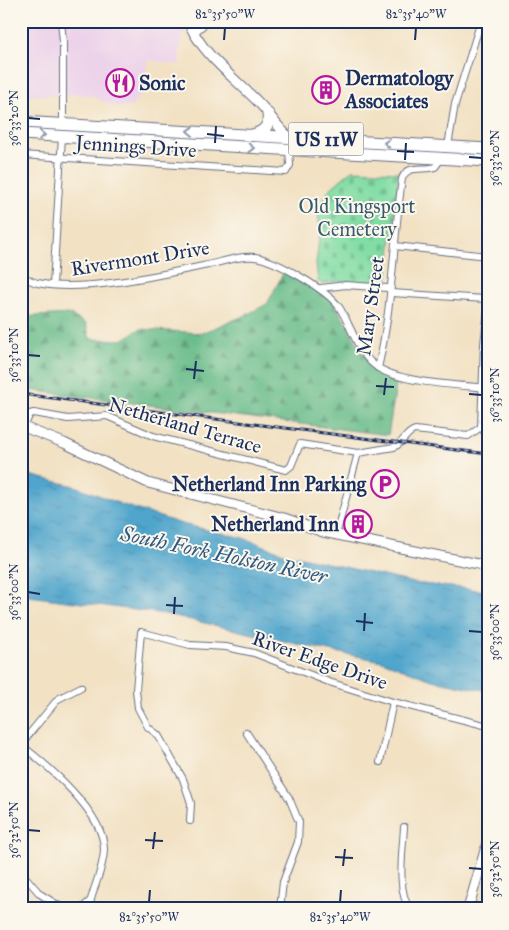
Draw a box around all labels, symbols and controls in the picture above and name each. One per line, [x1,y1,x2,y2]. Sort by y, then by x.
text: 82°35'50"W [195,7,255,21]
text: 82°35'40"W [386,7,447,21]
place label: Dermatology Associates [343,66,455,113]
restaurant icon: Sonic [105,68,135,98]
place label: Sonic [139,71,186,95]
building icon: Dermatology Associates [311,75,341,105]
text: 36°33'20"N [7,90,21,146]
road number: US 11W [288,122,364,156]
one-way arrow [185,126,193,137]
one-way arrow [38,130,46,141]
street label: Jennings Drive [73,130,197,163]
text: 36°33'20"N [488,130,502,186]
one-way arrow [382,137,390,148]
one-way arrow [247,142,255,153]
park label: Old Kingsport Cemetery [299,194,415,241]
street label: Rivermont Drive [69,235,211,281]
street label: Mary Street [351,255,389,357]
text: 36°33'10"N [7,327,21,383]
text: 36°33'10"N [488,367,502,423]
street label: Netherland Terrace [106,392,264,458]
parking icon: Netherland Inn Parking [370,469,400,499]
place label: Netherland Inn Parking [172,472,367,497]
building icon: Netherland Inn [343,509,373,539]
place label: Netherland Inn [211,512,339,536]
water label: South Fork Holston River [117,520,331,590]
text: 36°33'00"N [7,563,21,621]
text: 36°33'00"N [488,603,502,661]
street label: River Edge Drive [249,626,391,695]
text: 36°32'50"N [7,801,21,859]
text: 36°32'50"N [488,840,502,898]
text: 82°35'50"W [119,910,179,924]
text: 82°35'40"W [310,910,371,924]

